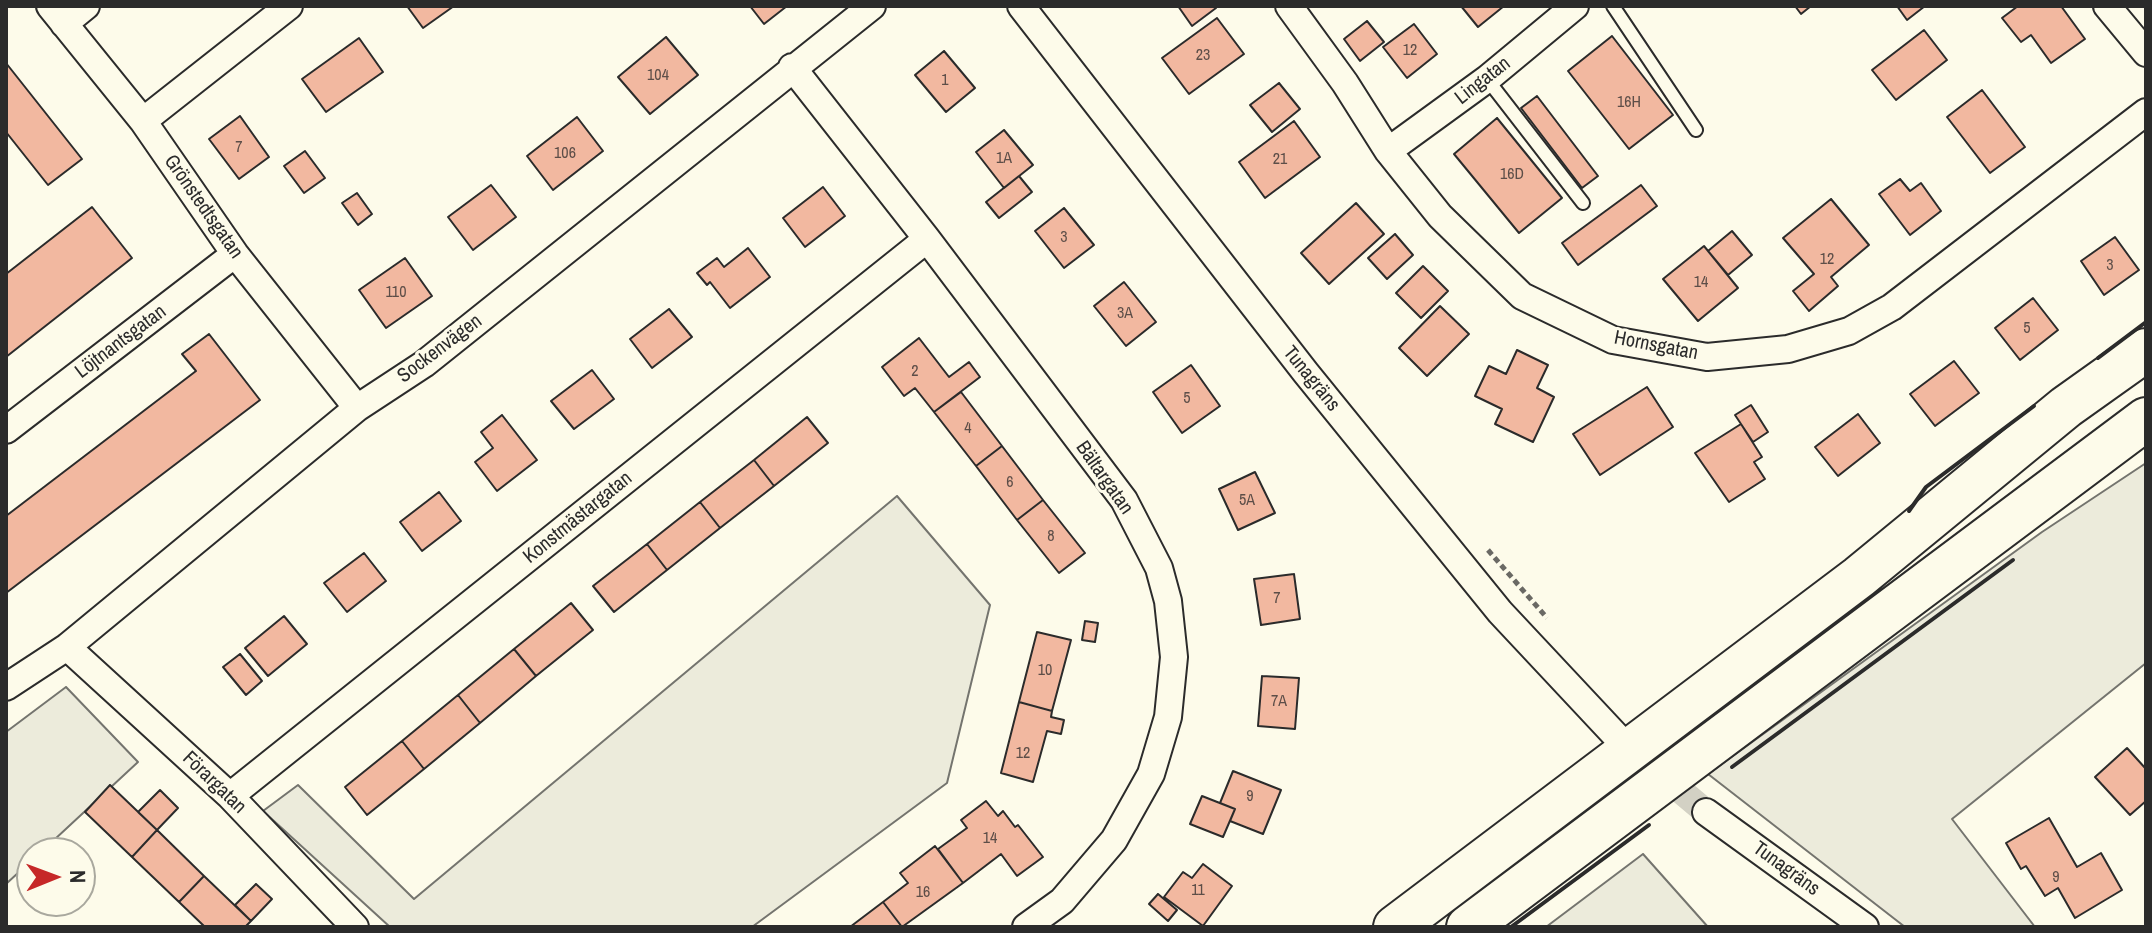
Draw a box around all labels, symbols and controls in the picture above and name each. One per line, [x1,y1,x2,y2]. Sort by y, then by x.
house number: 12 [1403,41,1417,61]
house number: 23 [1196,46,1210,66]
street label: Lingatan [1450,52,1516,110]
house number: 104 [647,66,669,86]
house number: 1 [941,71,949,91]
house number: 16H [1617,93,1641,113]
house number: 7 [235,138,243,158]
house number: 106 [554,144,576,164]
house number: 1A [996,149,1012,169]
street label: Grönstedtsgatan [158,150,248,264]
house number: 21 [1273,150,1287,170]
house number: 16D [1500,165,1524,185]
house number: 3 [1060,228,1068,248]
house number: 12 [1820,250,1834,270]
house number: 3 [2106,256,2114,276]
house number: 14 [1694,273,1708,293]
house number: 110 [386,283,406,303]
street label: Löjtnantsgatan [71,300,171,384]
house number: 3A [1117,304,1133,324]
street label: Sockenvägen [393,310,487,388]
house number: 5 [2023,319,2031,339]
street label: Hornsgatan [1612,326,1700,366]
street label: Tunagräns [1277,342,1345,416]
house number: 2 [911,362,919,382]
house number: 5 [1183,389,1191,409]
house number: 4 [964,419,972,439]
street label: Bältargatan [1070,437,1138,519]
street label: Konstmästargatan [519,467,637,569]
house number: 6 [1006,473,1014,493]
house number: 5A [1239,491,1255,511]
house number: 8 [1047,527,1055,547]
house number: 7 [1273,589,1281,609]
house number: 10 [1038,661,1052,681]
house number: 7A [1271,692,1287,712]
house number: 12 [1016,744,1030,764]
street label: Förargatan [177,747,251,819]
house number: 9 [1246,787,1254,807]
house number: 14 [983,829,997,849]
north arrow [16,837,96,917]
street label: Tunagräns [1748,837,1824,901]
house number: 9 [2052,868,2060,888]
text: N [63,870,93,883]
house number: 11 [1191,881,1205,901]
house number: 16 [916,883,930,903]

